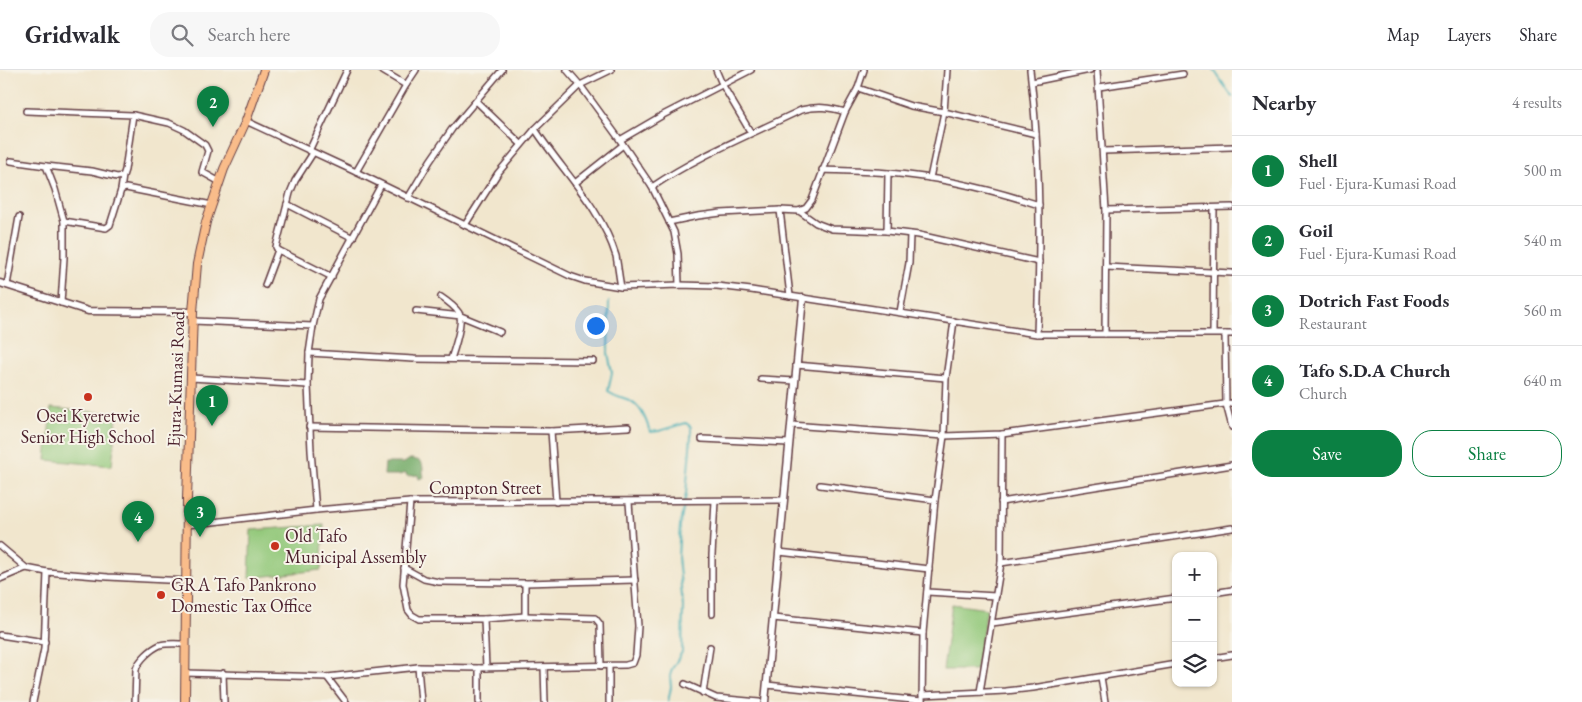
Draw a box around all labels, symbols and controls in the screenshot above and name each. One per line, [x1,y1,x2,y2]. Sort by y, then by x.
search box [150,12,500,57]
text: Gridwalk [25,19,120,50]
icon: search [168,21,196,49]
text: Search here [208,22,290,47]
text: Map [1387,23,1419,46]
text: Layers [1447,23,1491,46]
text: Share [1519,23,1557,46]
pin: 2 [197,86,229,127]
text: Nearby [1252,89,1316,116]
text: 4 results [1512,92,1562,113]
text: Shell [1299,148,1338,173]
text: 1 [1264,160,1272,181]
text: 500 m [1523,160,1562,181]
text: Fuel · Ejura-Kumasi Road [1299,173,1456,194]
text: Goil [1299,218,1333,243]
text: 2 [1264,230,1272,251]
text: 540 m [1523,230,1562,251]
text: Fuel · Ejura-Kumasi Road [1299,243,1456,264]
text: Dotrich Fast Foods [1299,288,1449,313]
text: 3 [1264,300,1272,321]
text: 560 m [1523,300,1562,321]
street label: Ejura-Kumasi Road [162,310,189,447]
your location [583,313,609,339]
text: Restaurant [1299,313,1367,334]
text: Tafo S.D.A Church [1299,358,1450,383]
text: 4 [1264,370,1272,391]
text: 640 m [1523,370,1562,391]
text: Church [1299,383,1347,404]
pin: 1 [196,385,228,426]
marker: Osei Kyeretwie Senior High School [82,391,94,403]
place label: Osei Kyeretwie Senior High School [21,404,155,448]
button: Save [1252,430,1402,477]
button: Share [1412,430,1562,477]
street label: Compton Street [429,476,541,499]
pin: 3 [184,496,216,537]
pin: 4 [122,501,154,542]
place label: Old Tafo Municipal Assembly [285,524,427,568]
marker: Old Tafo Municipal Assembly [269,540,281,552]
map controls [1172,552,1217,687]
button: + [1172,552,1217,597]
place label: GRA Tafo Pankrono Domestic Tax Office [171,573,316,617]
marker: GRA Tafo Pankrono Domestic Tax Office [155,589,167,601]
button: − [1172,597,1217,642]
button: layers [1172,642,1217,687]

